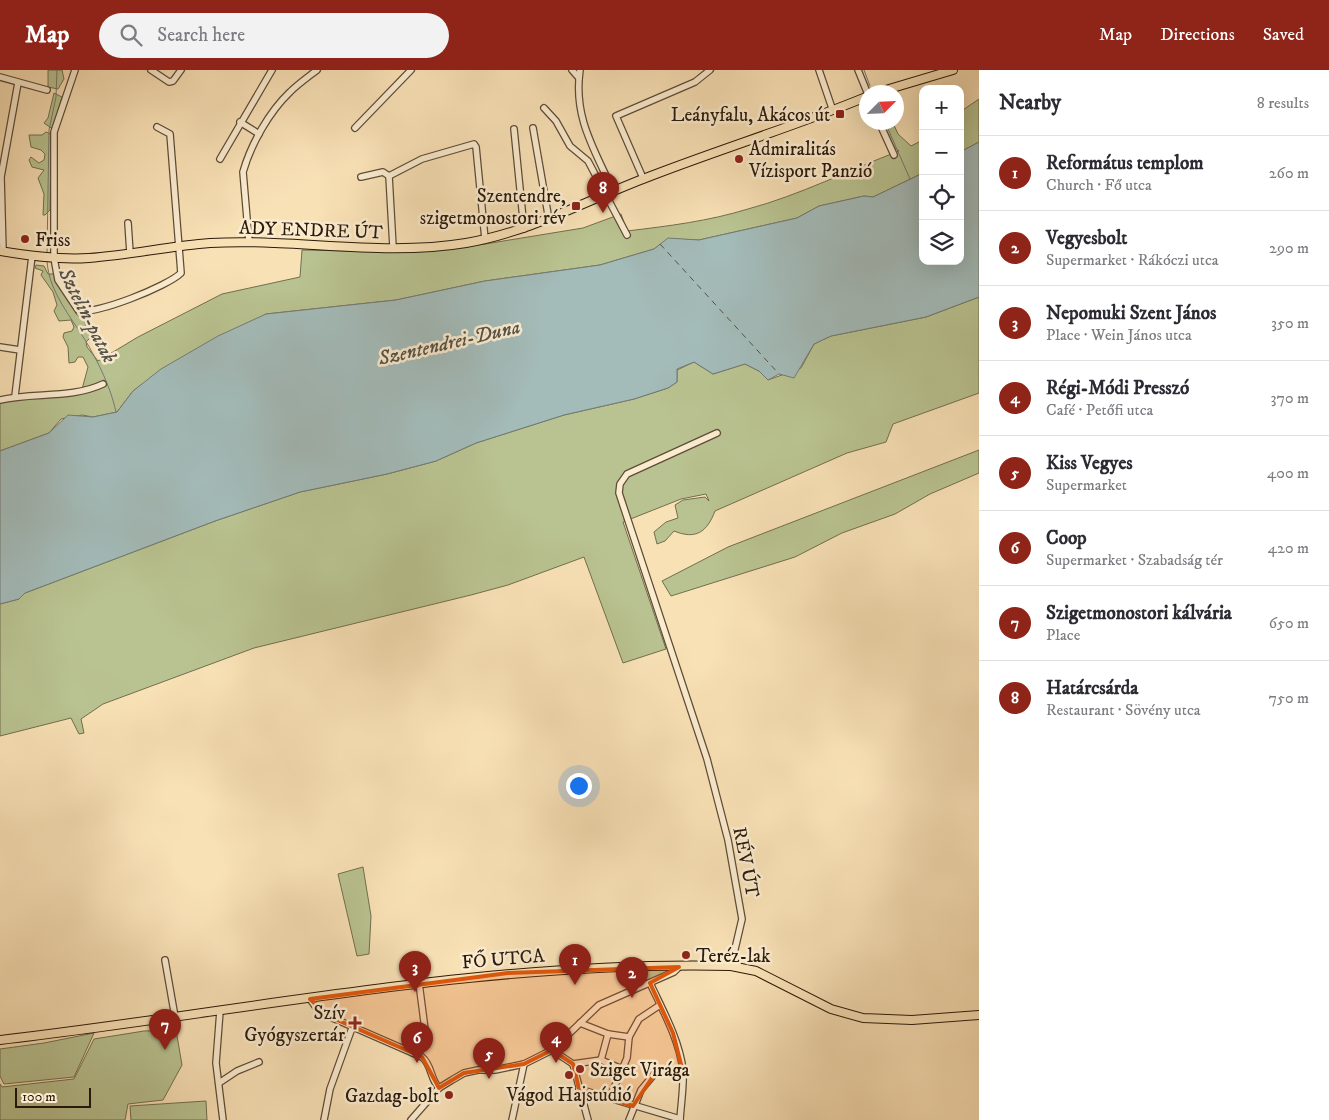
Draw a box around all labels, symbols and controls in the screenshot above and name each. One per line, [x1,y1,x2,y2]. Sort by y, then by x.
search box [99,13,449,58]
text: Map [25,20,69,50]
icon: search [117,21,145,49]
text: Search here [157,24,245,47]
text: Map [1099,24,1132,46]
text: Directions [1160,24,1235,46]
text: Saved [1263,24,1304,46]
north arrow [859,85,904,130]
map controls [919,85,964,265]
button: + [919,85,964,130]
text: Nearby [999,90,1061,116]
text: 8 results [1257,93,1309,113]
place label: Leányfalu, Akácos út [671,104,830,127]
marker: Leányfalu, Akácos út [834,108,846,120]
button: − [919,130,964,175]
place label: Admiralitás Vízisport Panzió [748,138,872,183]
text: Református templom [1046,152,1203,175]
marker: Admiralitás Vízisport Panzió [733,153,745,165]
text: 1 [1012,163,1018,183]
text: 260 m [1269,163,1309,183]
pin: 8 [587,172,619,213]
button: locate [919,175,964,220]
text: Church · Fő utca [1046,175,1152,195]
place label: Szentendre, szigetmonostori rév [420,185,567,230]
marker: Szentendre, szigetmonostori rév [570,200,582,212]
street label: ADY ENDRE ÚT [239,214,384,245]
button: layers [919,220,964,265]
text: Vegyesbolt [1046,227,1127,250]
place label: Friss [35,229,70,252]
marker: Friss [19,233,31,245]
text: 2 [1011,238,1019,258]
text: 290 m [1269,238,1309,258]
text: Supermarket · Rákóczi utca [1046,250,1219,270]
water label: Sztelin-patak [52,263,122,368]
text: Nepomuki Szent János [1046,302,1216,325]
text: 3 [1012,313,1018,333]
text: 350 m [1271,313,1309,333]
water label: Szentendrei-Duna [375,315,523,372]
text: Place · Wein János utca [1046,325,1192,345]
text: Régi-Módi Presszó [1046,377,1189,400]
text: 4 [1010,388,1020,408]
text: 370 m [1271,388,1309,408]
text: Café · Petőfi utca [1046,400,1153,420]
text: Kiss Vegyes [1046,452,1133,475]
text: 5 [1011,463,1019,483]
text: 400 m [1267,463,1309,483]
text: Supermarket [1046,475,1127,495]
text: Coop [1046,527,1087,550]
text: 6 [1011,538,1019,558]
text: 420 m [1268,538,1309,558]
text: Supermarket · Szabadság tér [1046,550,1223,570]
text: Szigetmonostori kálvária [1046,602,1232,625]
text: 7 [1011,613,1019,633]
text: 650 m [1269,613,1309,633]
text: Place [1046,625,1080,645]
text: Határcsárda [1046,677,1138,700]
text: 8 [1011,688,1019,708]
text: 750 m [1269,688,1309,708]
text: Restaurant · Sövény utca [1046,700,1201,720]
your location [566,773,592,799]
street label: RÉV ÚT [727,825,766,900]
street label: FŐ UTCA [461,942,546,975]
pin: 1 [559,944,591,985]
place label: Teréz-lak [696,945,771,968]
marker: Teréz-lak [680,949,692,961]
pin: 3 [399,951,431,992]
pin: 2 [616,957,648,998]
place label: Szív Gyógyszertár [244,1002,346,1047]
pin: 7 [149,1009,181,1050]
marker: Szív Gyógyszertár [349,1017,361,1029]
pin: 6 [401,1022,433,1063]
pin: 4 [540,1022,572,1063]
pin: 5 [473,1038,505,1079]
place label: Sziget Virága [590,1059,690,1082]
marker: Sziget Virága [574,1063,586,1075]
marker: Vágod Hajstúdió [563,1069,575,1081]
place label: Vágod Hajstúdió [506,1084,631,1107]
scale bar [15,1085,91,1108]
place label: Gazdag-bolt [345,1085,439,1108]
text: 100 m [22,1088,56,1106]
marker: Gazdag-bolt [443,1089,455,1101]

